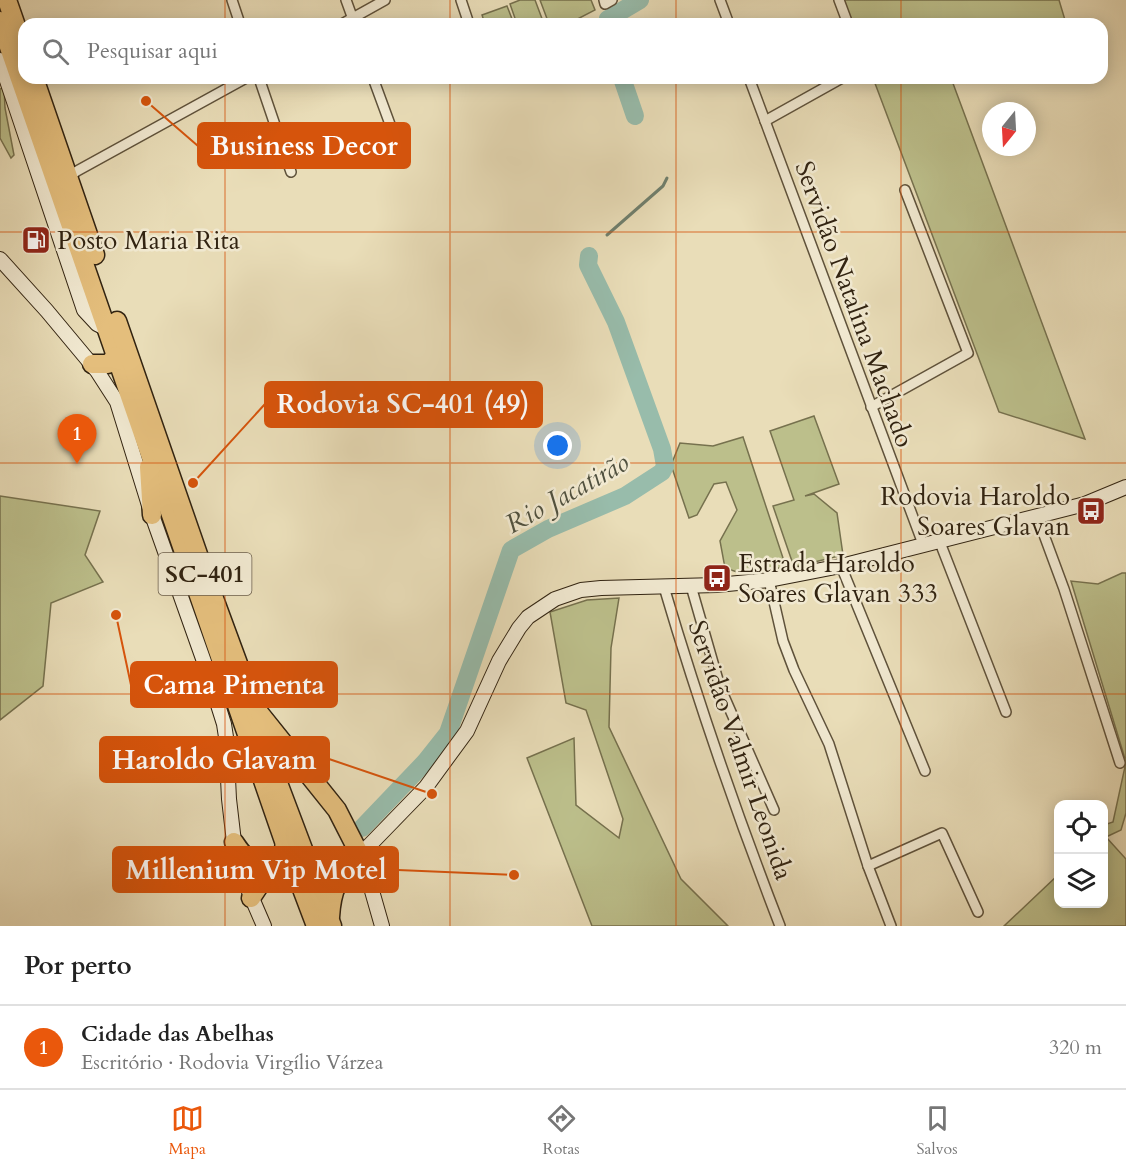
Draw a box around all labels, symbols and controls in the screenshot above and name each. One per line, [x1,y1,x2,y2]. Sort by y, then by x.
search box [18,18,1108,84]
icon: search [39,35,72,68]
text: Pesquisar aqui [87,36,218,66]
north arrow [982,102,1036,156]
callout: Business Decor [198,123,410,168]
text: Business Decor [210,128,398,165]
street label: Servidão Natalina Machado [786,156,923,452]
place label: Posto Maria Rita [57,223,240,258]
fuel station icon: Posto Maria Rita [20,224,52,256]
callout: Rodovia SC-401 (49) [265,382,542,427]
text: Rodovia SC-401 (49) [277,386,529,423]
pin: 1 [58,414,97,464]
your location [543,431,572,460]
water label: Rio Jacatirão [499,444,636,543]
place label: Rodovia Haroldo Soares Glavan [880,479,1070,544]
bus stop icon: Rodovia Haroldo Soares Glavan [1075,495,1107,527]
place label: Estrada Haroldo Soares Glavan 333 [738,546,938,611]
road number: SC-401 [158,553,252,595]
bus stop icon: Estrada Haroldo Soares Glavan 333 [701,562,733,594]
street label: Servidão Valmir Leonida [680,616,801,885]
callout: Cama Pimenta [131,662,337,707]
text: Cama Pimenta [143,667,325,704]
callout: Haroldo Glavam [100,737,329,782]
text: Haroldo Glavam [112,742,317,779]
map controls [1054,800,1108,908]
button: locate [1054,800,1108,854]
callout: Millenium Vip Motel [113,847,398,892]
text: Millenium Vip Motel [125,852,387,889]
button: layers [1054,854,1108,908]
text: Por perto [24,948,132,983]
text: Cidade das Abelhas [81,1019,274,1049]
text: 1 [38,1034,49,1061]
text: 320 m [1049,1034,1102,1061]
text: Escritório · Rodovia Virgílio Várzea [81,1049,383,1076]
tab: Mapa [168,1102,206,1160]
tab: Rotas [543,1102,580,1160]
tab: Salvos [916,1102,958,1160]

